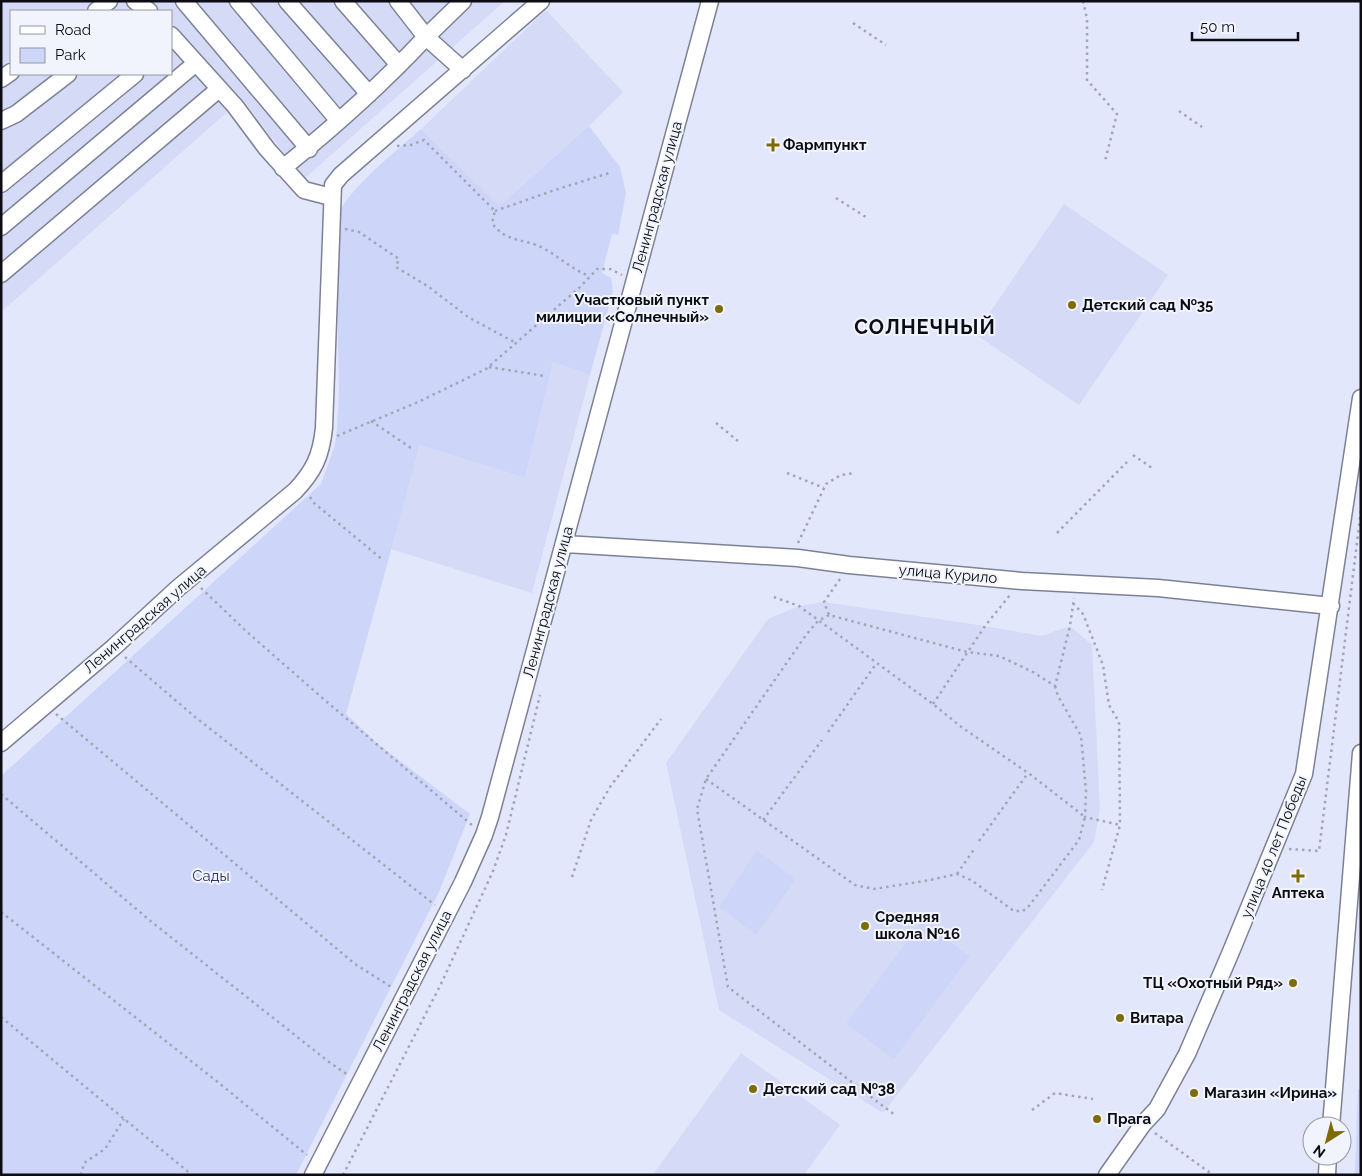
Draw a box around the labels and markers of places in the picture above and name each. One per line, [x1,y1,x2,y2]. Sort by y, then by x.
place label: Фармпункт [783,136,867,154]
marker: Фармпункт [767,139,779,151]
place label: Участковый пункт милиции «Солнечный» [536,291,710,326]
place label: Детский сад №35 [1082,296,1213,314]
marker: Детский сад №35 [1066,299,1078,311]
marker: Участковый пункт милиции «Солнечный» [713,303,725,315]
marker: Аптека [1292,870,1304,882]
place label: Аптека [1272,884,1325,902]
place label: Средняя школа №16 [875,908,960,943]
marker: Средняя школа №16 [859,920,871,932]
place label: ТЦ «Охотный Ряд» [1143,974,1283,992]
marker: ТЦ «Охотный Ряд» [1287,977,1299,989]
place label: Витара [1130,1009,1184,1027]
marker: Витара [1114,1012,1126,1024]
place label: Детский сад №38 [763,1080,895,1098]
marker: Детский сад №38 [747,1083,759,1095]
place label: Магазин «Ирина» [1204,1084,1337,1102]
marker: Магазин «Ирина» [1188,1087,1200,1099]
place label: Прага [1107,1110,1151,1128]
marker: Прага [1091,1113,1103,1125]

